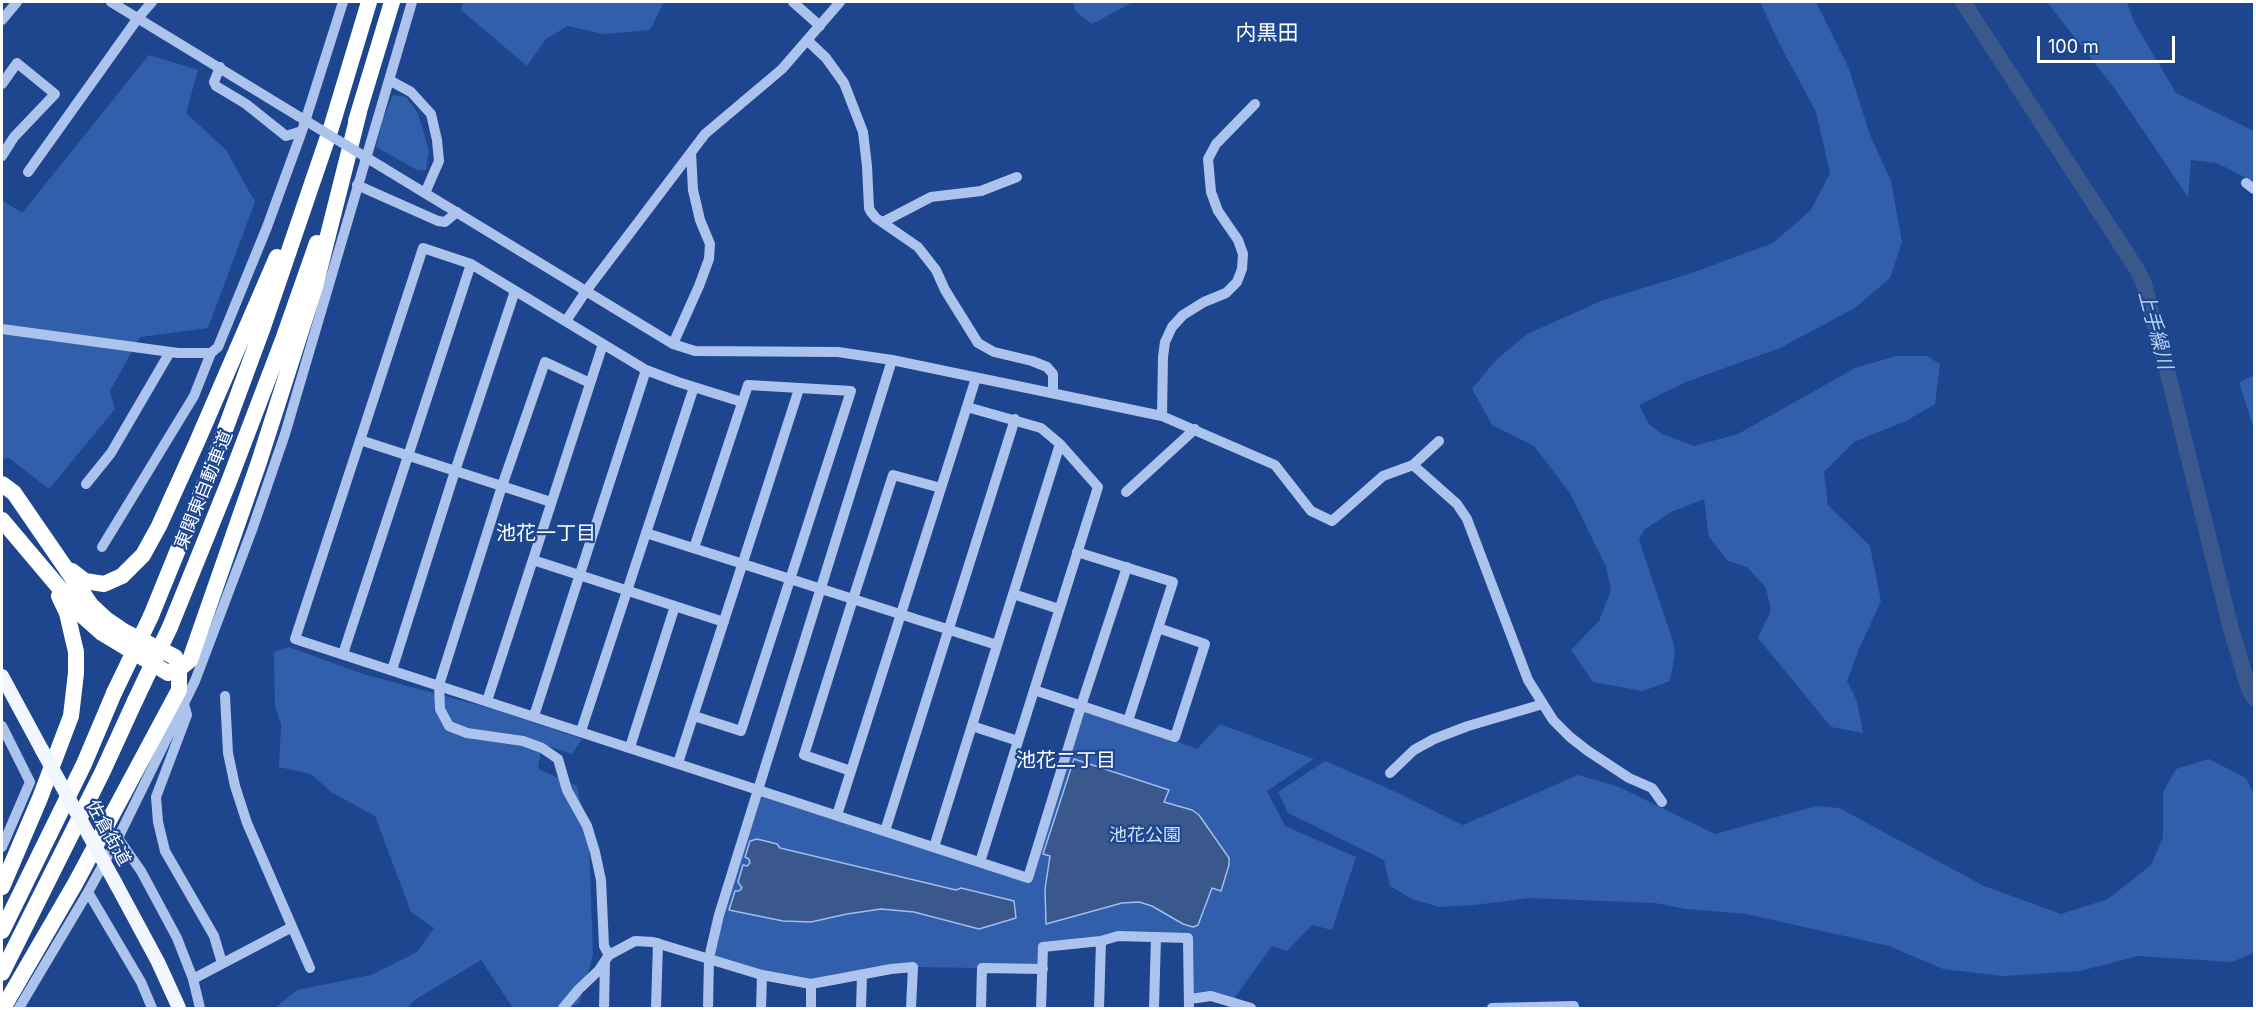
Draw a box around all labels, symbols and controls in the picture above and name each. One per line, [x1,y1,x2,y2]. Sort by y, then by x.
district label: 内黒田 [1236,21,1298,47]
scale bar [2040,24,2178,62]
text: 100 m [2048,36,2099,57]
water label: 上手繰川 [2133,288,2177,372]
street label: 東関東自動車道 [170,428,238,552]
district label: 池花一丁目 [496,522,596,546]
district label: 池花二丁目 [1016,749,1116,773]
street label: 佐倉街道 [81,796,135,870]
park label: 池花公園 [1109,825,1181,847]

